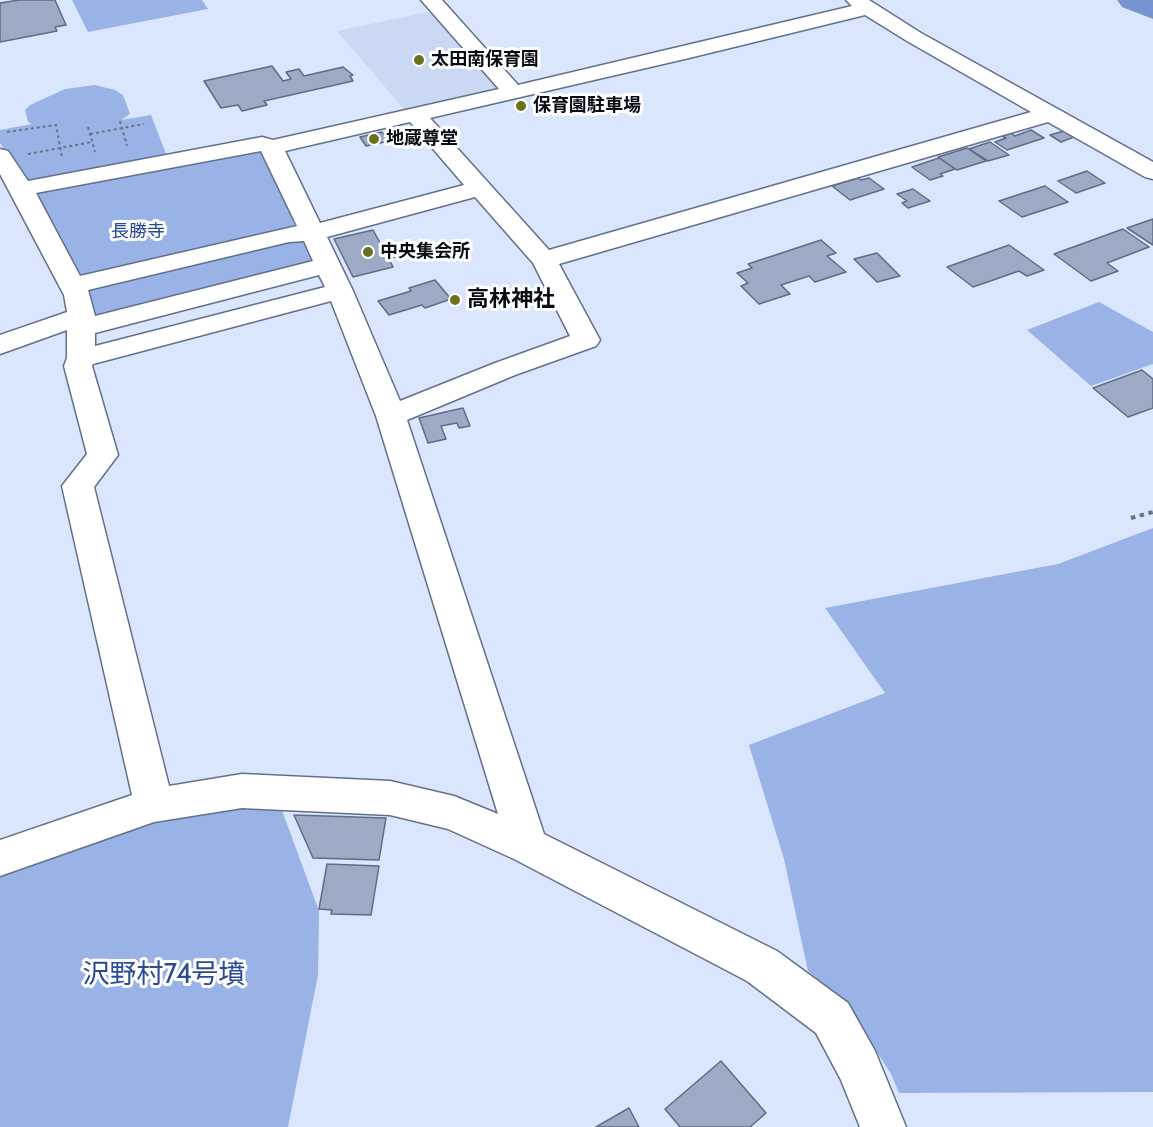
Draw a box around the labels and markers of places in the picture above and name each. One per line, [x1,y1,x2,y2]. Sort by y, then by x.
place label: 太田南保育園 [431,49,539,71]
marker: 太田南保育園 [412,53,426,67]
place label: 保育園駐車場 [533,95,641,117]
marker: 保育園駐車場 [514,99,528,113]
place label: 地蔵尊堂 [386,128,458,150]
marker: 地蔵尊堂 [367,132,381,146]
place label: 中央集会所 [380,241,470,263]
marker: 中央集会所 [361,245,375,259]
place label: 高林神社 [467,287,555,313]
marker: 高林神社 [448,293,462,307]

